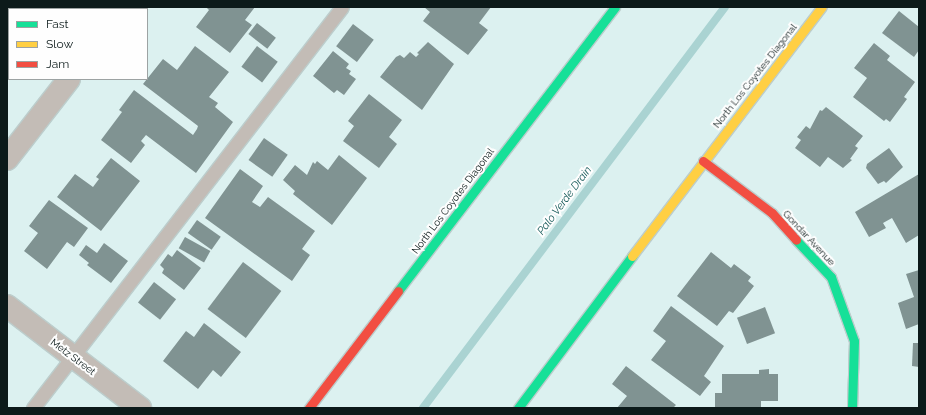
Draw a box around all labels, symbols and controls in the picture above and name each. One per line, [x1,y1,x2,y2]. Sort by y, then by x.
legend [8,8,148,80]
text: Fast [46,17,69,31]
street label: North Los Coyotes Diagonal [711,21,799,131]
text: Slow [46,37,73,51]
text: Jam [46,57,69,71]
street label: North Los Coyotes Diagonal [409,146,497,256]
water label: Palo Verde Drain [535,164,595,238]
street label: Gondar Avenue [780,208,838,268]
street label: Metz Street [48,336,98,378]

